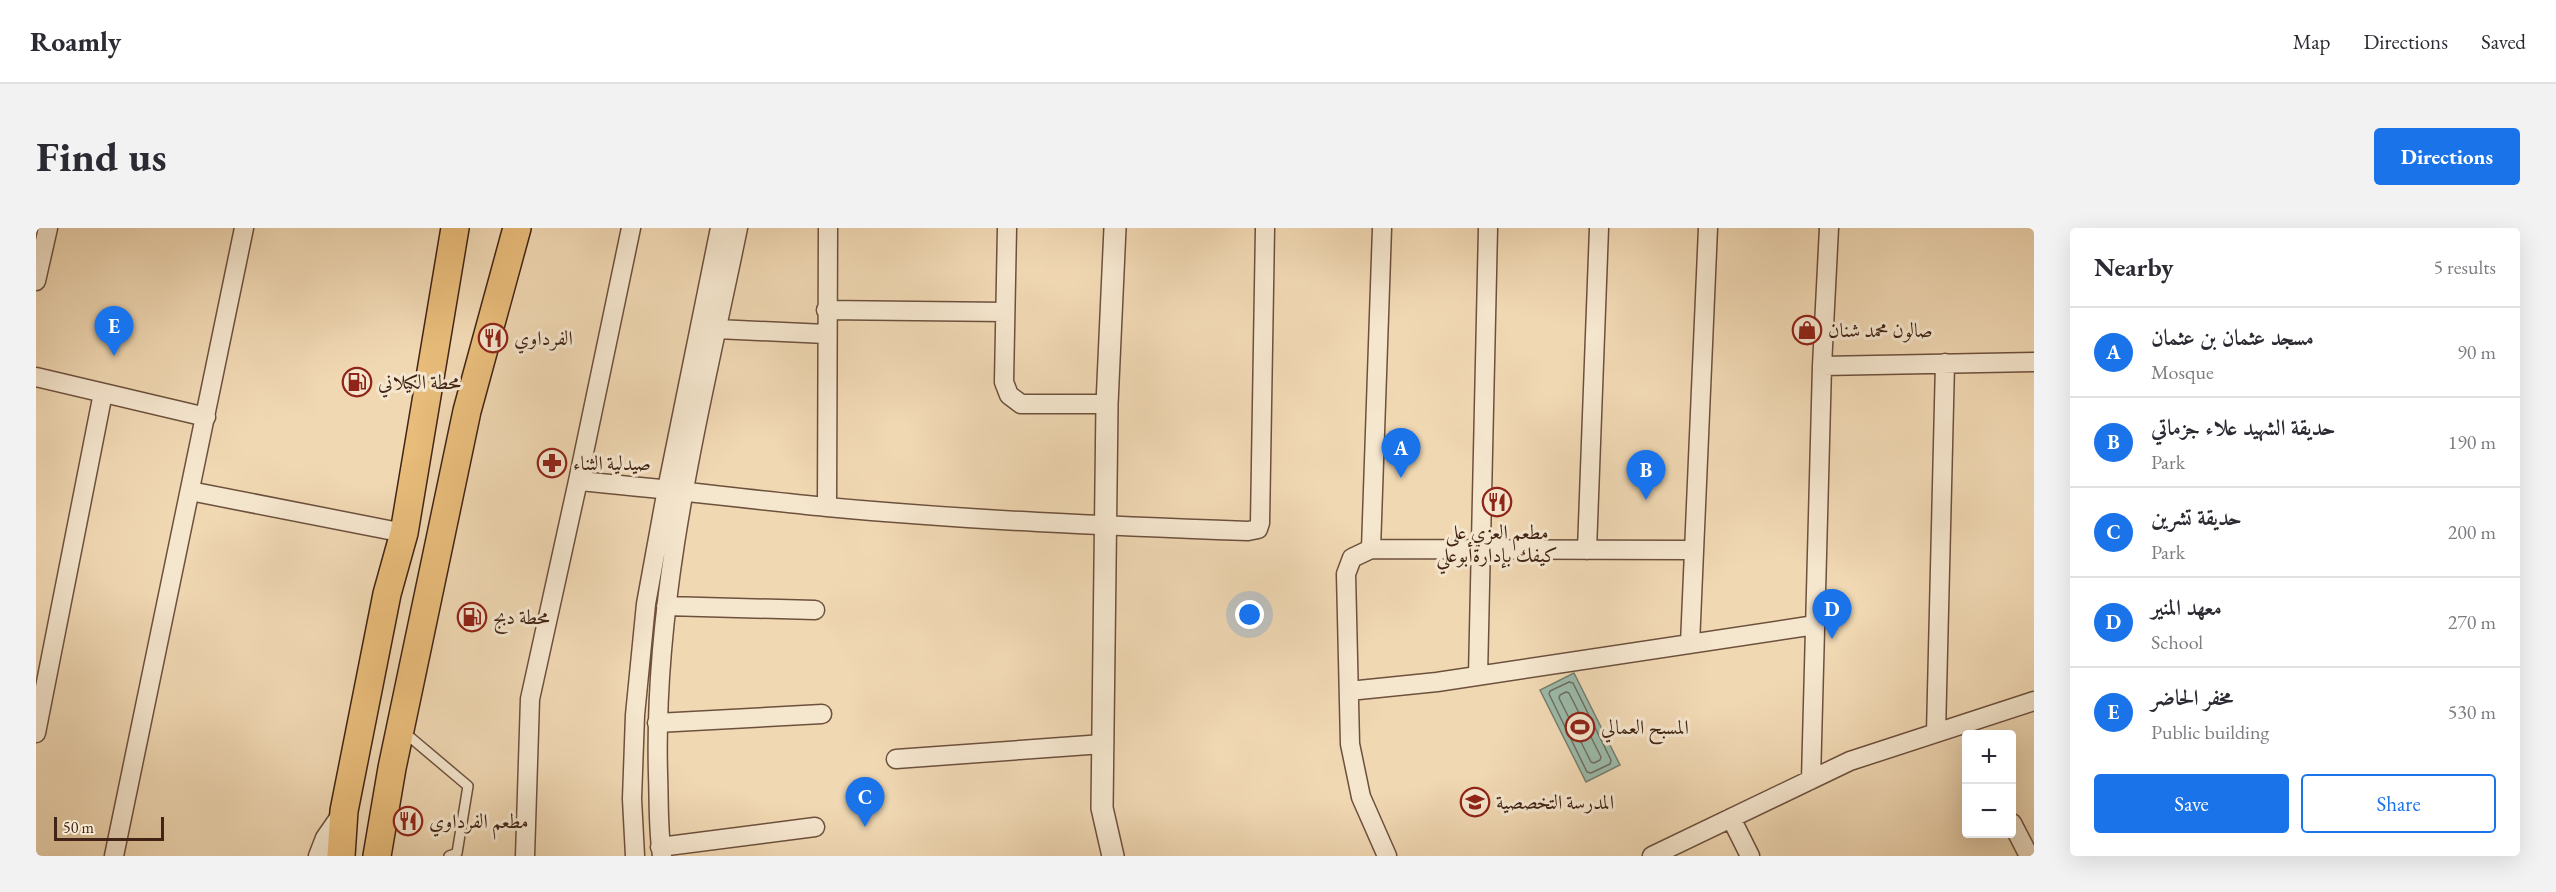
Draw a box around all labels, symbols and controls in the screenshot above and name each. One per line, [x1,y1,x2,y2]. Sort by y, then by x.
text: Roamly [30,23,121,59]
text: Map [2293,28,2330,55]
text: Directions [2363,28,2448,55]
text: Saved [2481,28,2526,55]
button: Directions [2374,128,2520,185]
text: Find us [36,129,167,184]
text: Nearby [2094,250,2174,284]
text: 5 results [2433,254,2496,280]
pin: E [94,306,134,356]
shop icon: صالون محمد شنان [1791,314,1823,346]
place label: صالون محمد شنان [1828,317,1933,343]
restaurant icon: الفرداوي [477,322,509,354]
text: مسجد عثمان بن عثمان [2151,323,2314,352]
place label: الفرداوي [514,325,573,354]
text: A [2106,339,2121,365]
text: 90 m [2457,339,2496,365]
text: Mosque [2151,359,2214,385]
fuel station icon: محطة الكيلاني [341,366,373,398]
place label: محطة الكيلاني [378,369,461,398]
text: حديقة الشهيد علاء جزماتي [2151,413,2335,442]
pin: A [1382,428,1420,478]
text: B [2107,429,2120,455]
text: 190 m [2448,429,2496,455]
pharmacy icon: صيدلية الثناء [536,447,568,479]
text: Park [2151,449,2185,475]
place label: صيدلية الثناء [573,450,651,476]
pin: B [1626,450,1666,500]
restaurant icon: مطعم العزي على كيفك بإدارةأبوعلي [1481,486,1513,518]
text: حديقة تشرين [2151,503,2242,532]
place label: مطعم العزي على كيفك بإدارةأبوعلي [1436,519,1558,575]
text: C [2106,519,2121,545]
text: 200 m [2448,519,2496,545]
text: Park [2151,539,2185,565]
pin: D [1812,590,1852,639]
text: معهد المنير [2151,593,2222,622]
your location [1235,600,1264,629]
fuel station icon: محطة دبج [456,601,488,633]
place label: محطة دبج [493,604,550,634]
text: D [2106,609,2121,635]
text: 270 m [2448,609,2496,635]
text: School [2151,629,2203,655]
text: مخفر الحاضر [2151,683,2233,712]
text: E [2108,699,2119,725]
text: 530 m [2448,699,2496,725]
sports icon: المسبح العمالي [1564,711,1596,743]
place label: المسبح العمالي [1601,714,1689,745]
text: Public building [2151,719,2269,745]
map controls [1962,730,2016,838]
button: + [1962,730,2016,784]
button: Save [2094,774,2289,833]
button: Share [2301,774,2496,833]
pin: C [846,778,884,827]
button: − [1962,784,2016,838]
school or university icon: المدرسة التخصصية [1459,786,1491,818]
place label: المدرسة التخصصية [1496,789,1614,815]
restaurant icon: مطعم الفرداوي [392,805,424,837]
place label: مطعم الفرداوي [429,808,528,840]
scale bar [54,814,164,842]
text: 50 m [63,817,94,838]

